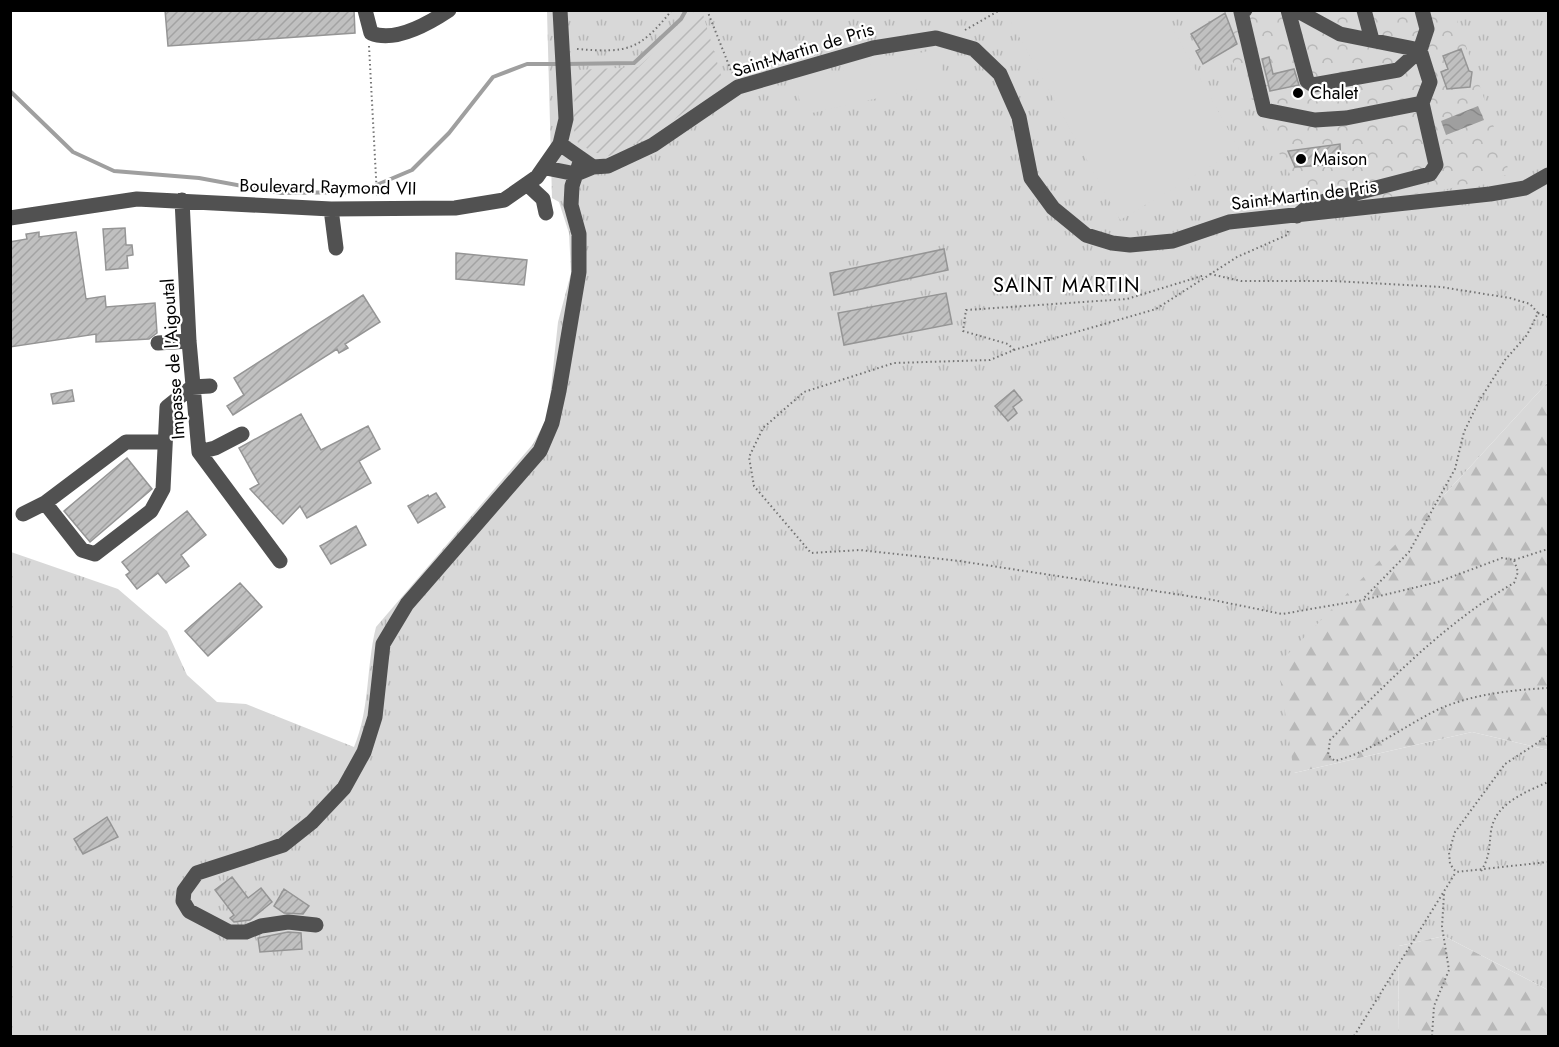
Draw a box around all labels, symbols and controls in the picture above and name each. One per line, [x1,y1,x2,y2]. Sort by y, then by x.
street label: Saint-Martin de Pris [729,16,877,84]
place label: Chalet [1310,80,1359,106]
marker: Chalet [1291,86,1305,100]
place label: Maison [1313,146,1367,172]
marker: Maison [1294,152,1308,166]
street label: Boulevard Raymond VII [239,172,417,202]
street label: Saint-Martin de Pris [1230,173,1378,217]
district label: SAINT MARTIN [993,271,1141,300]
street label: Impasse de l'Aigoutal [154,278,192,440]

